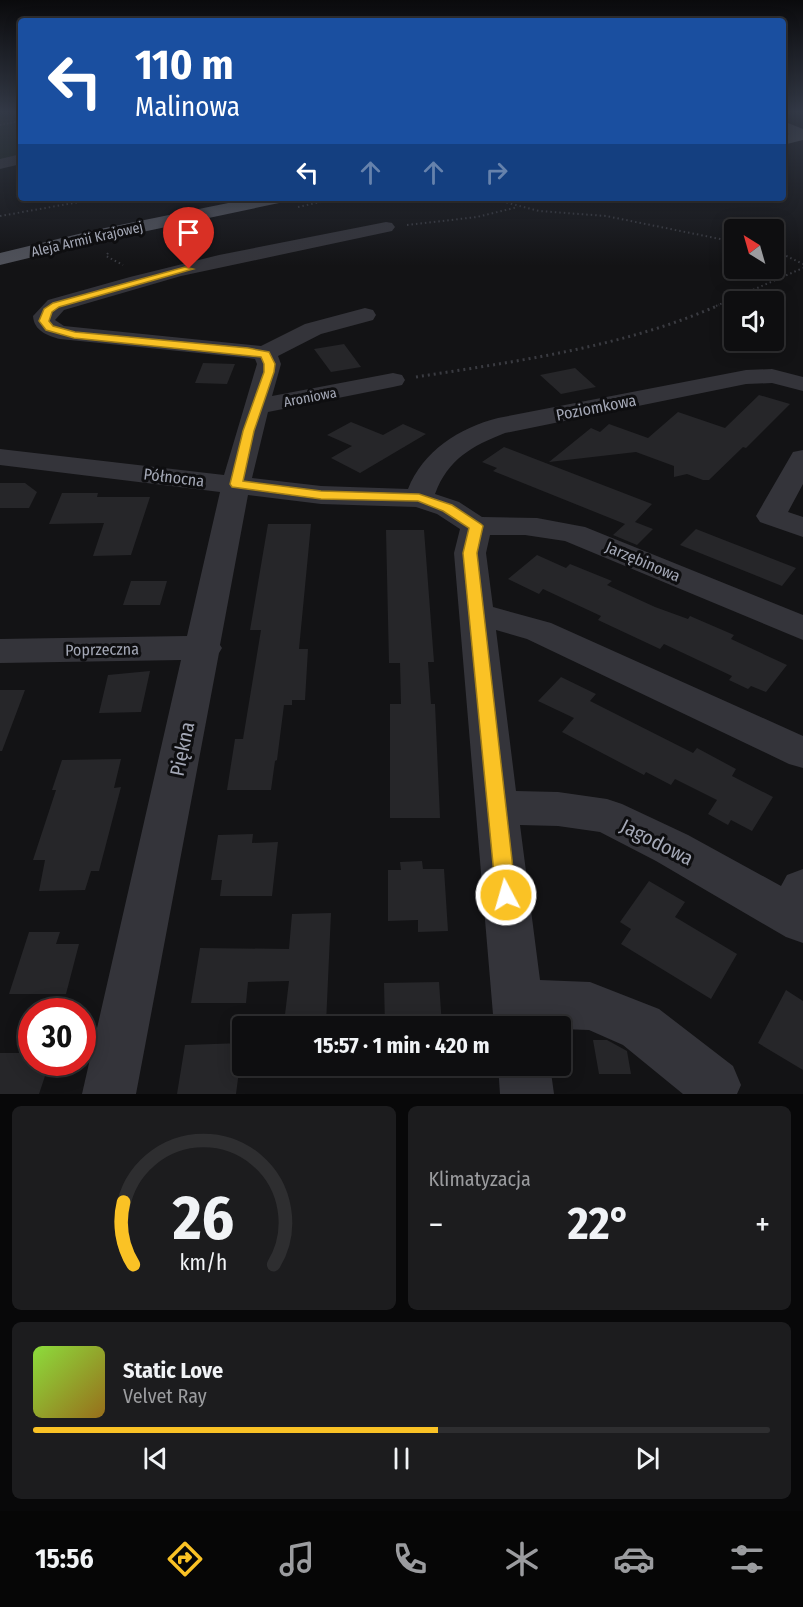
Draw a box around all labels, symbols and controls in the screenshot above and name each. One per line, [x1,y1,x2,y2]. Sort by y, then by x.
text: 110 m [135,40,234,90]
icon: left [36,42,114,120]
text: Malinowa [135,91,240,123]
icon: left [291,156,324,189]
icon: ahead [354,156,387,189]
icon: ahead [417,156,450,189]
icon: right [480,156,513,189]
pin [163,207,214,269]
icon: arrive [172,216,205,249]
street label: Aleja Armii Krajowej [30,218,145,261]
north arrow [724,219,784,279]
map controls [724,219,784,351]
button: sound [724,291,784,351]
street label: Aroniowa [282,384,338,411]
street label: Poziomkowa [554,390,638,425]
street label: Północna [143,464,205,491]
street label: Jarzębinowa [603,537,683,586]
street label: Poprzeczna [65,639,139,660]
street label: Piękna [165,720,199,778]
street label: Jagodowa [617,813,697,871]
position arrow [474,863,538,927]
speed limit sign: 30 [18,998,96,1076]
text: 15:57 · 1 min · 420 m [314,1032,489,1059]
text: Klimatyzacja [429,1167,531,1191]
text: 26 [172,1181,235,1256]
text: 22° [568,1197,631,1251]
text: − [429,1205,443,1245]
text: + [755,1205,770,1245]
text: km/h [180,1250,228,1276]
text: Static Love [123,1357,223,1384]
text: Velvet Ray [123,1384,207,1408]
icon: previous [139,1442,172,1475]
icon: pause [385,1442,418,1475]
icon: next [631,1442,664,1475]
icon: directions [164,1538,206,1580]
icon: music [276,1538,318,1580]
icon: phone [389,1538,431,1580]
icon: climate [501,1538,543,1580]
icon: car [613,1538,655,1580]
icon: filters [726,1538,768,1580]
text: 15:56 [35,1543,94,1575]

